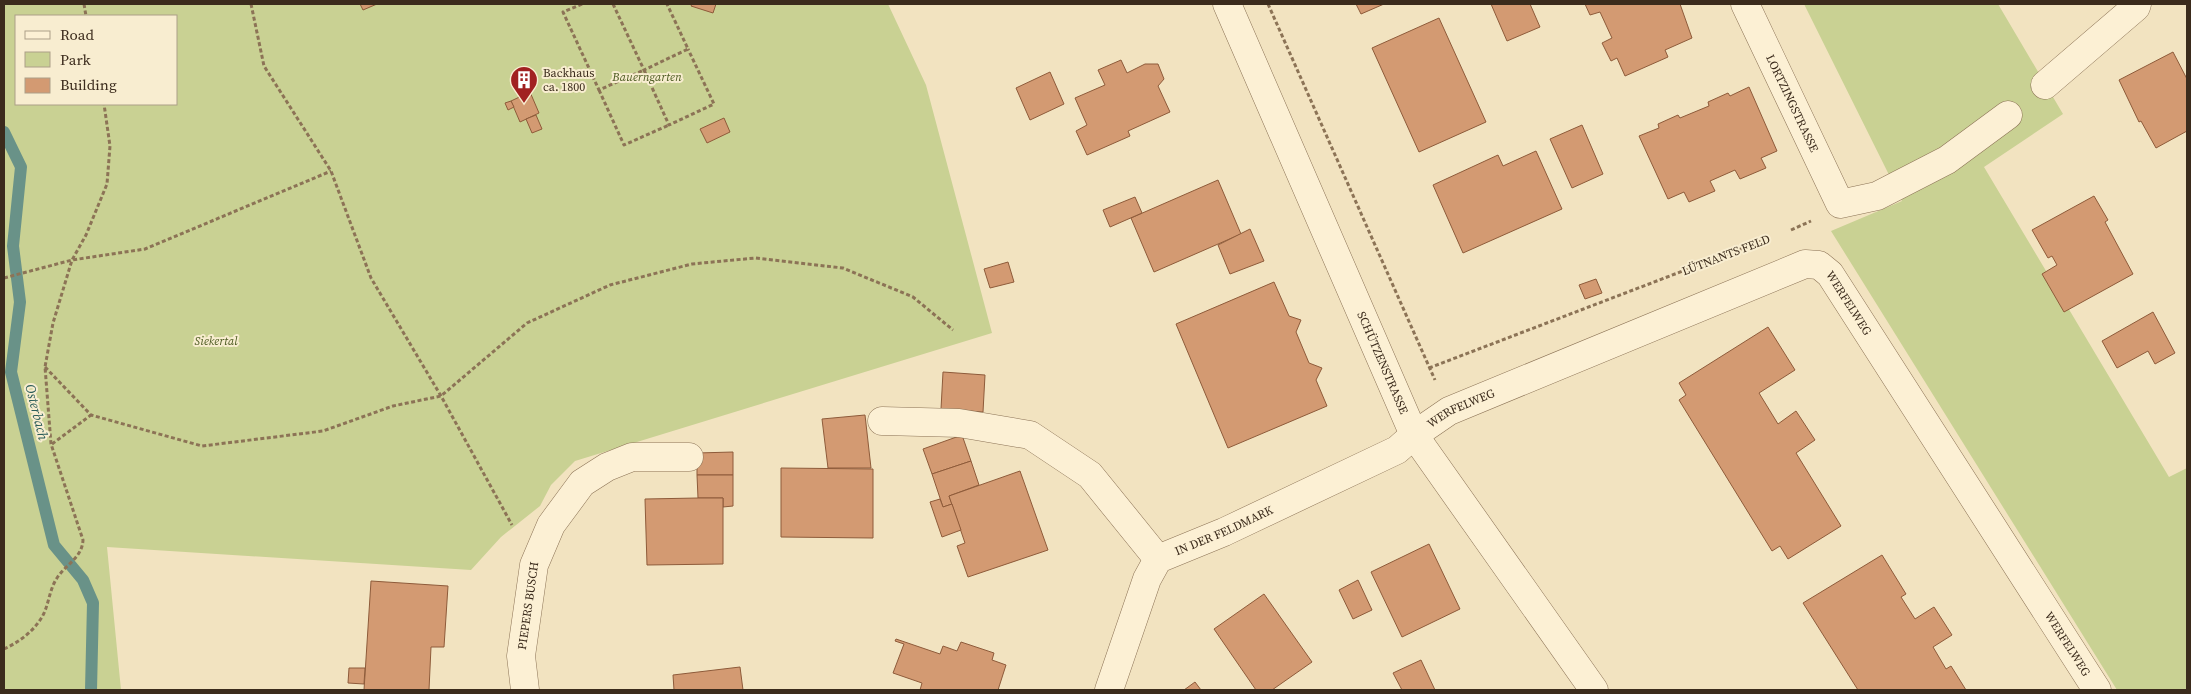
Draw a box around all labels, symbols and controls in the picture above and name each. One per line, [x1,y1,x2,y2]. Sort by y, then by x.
legend [15,15,178,105]
text: Road [60,24,94,45]
text: Park [60,49,92,70]
street label: LORTZINGSTRASSE [1762,52,1822,155]
building icon: Backhaus ca. 1800 [509,65,539,104]
place label: Backhaus ca. 1800 [543,65,594,95]
park label: Bauerngarten [611,69,682,85]
text: Building [60,74,117,95]
street label: LÜTNANTS FELD [1680,231,1772,279]
street label: WERFELWEG [1822,268,1875,338]
street label: SCHÜTZENSTRASSE [1353,309,1412,416]
park label: Siekertal [194,333,238,349]
water label: Osterbach [20,382,54,443]
street label: WERFELWEG [1424,385,1497,432]
street label: IN DER FELDMARK [1172,502,1276,559]
street label: PIEPERS BUSCH [514,561,542,651]
street label: WERFELWEG [2041,609,2094,679]

